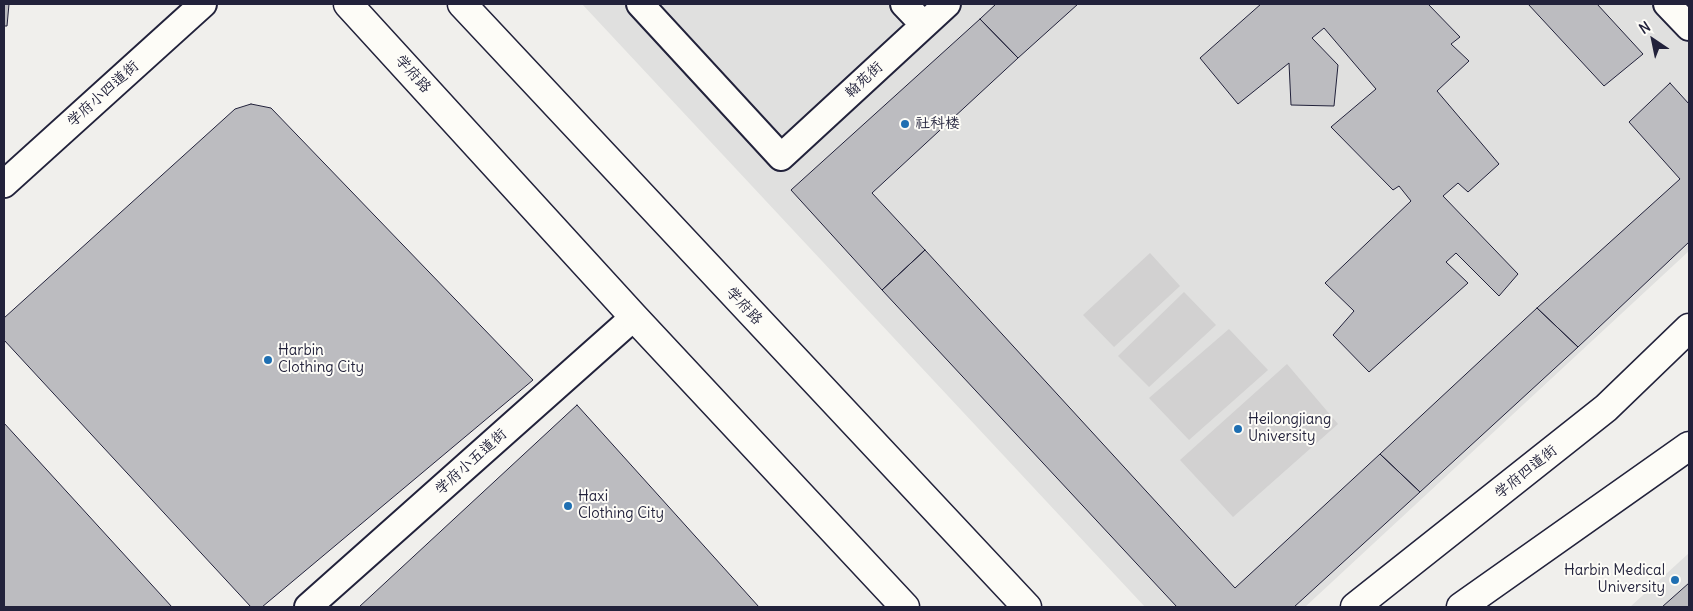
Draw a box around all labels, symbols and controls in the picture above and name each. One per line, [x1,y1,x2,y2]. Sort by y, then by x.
north arrow [1628,15,1678,65]
text: N [1636,17,1654,38]
street label: 学府路 [391,51,435,97]
street label: 学府小四道街 [64,57,142,131]
street label: 翰苑街 [841,58,887,102]
place label: 社科楼 [915,115,960,133]
marker: 社科楼 [899,118,911,130]
street label: 学府路 [722,283,766,329]
place label: Harbin Clothing City [278,342,364,377]
marker: Harbin Clothing City [262,354,274,366]
place label: Heilongjiang University [1248,411,1331,446]
marker: Heilongjiang University [1232,423,1244,435]
street label: 学府小五道街 [432,425,510,499]
street label: 学府四道街 [1491,441,1561,503]
place label: Haxi Clothing City [578,488,664,523]
marker: Haxi Clothing City [562,500,574,512]
place label: Harbin Medical University [1564,562,1665,597]
marker: Harbin Medical University [1669,574,1681,586]

